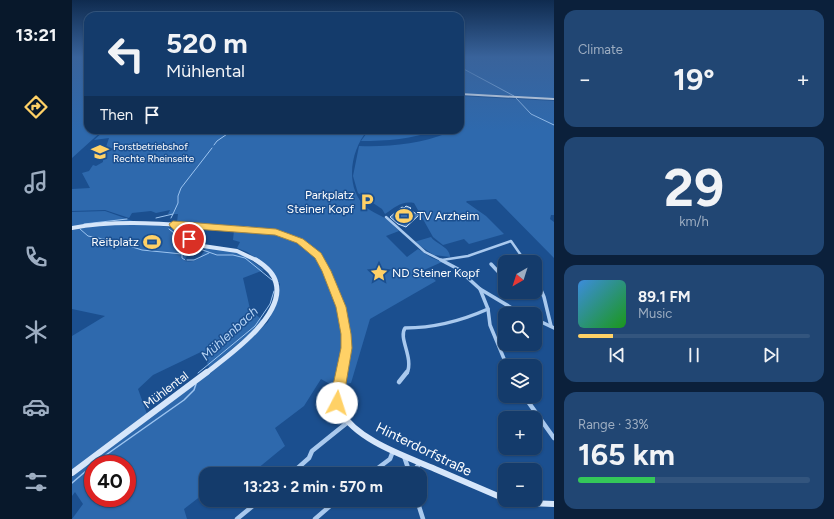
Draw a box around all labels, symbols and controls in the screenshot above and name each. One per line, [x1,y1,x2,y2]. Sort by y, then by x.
text: 13:21 [15,24,57,46]
text: 520 m [166,26,248,60]
icon: left [100,28,152,80]
text: Climate [578,42,623,57]
text: Mühlental [166,60,245,82]
text: 19° [673,61,715,98]
text: − [578,66,592,93]
text: + [796,66,810,93]
icon: directions [22,93,50,121]
icon: arrive [141,104,163,126]
text: Then [100,106,133,124]
place label: Forstbetriebshof Rechte Rheinseite [113,140,195,165]
school or university icon: Forstbetriebshof Rechte Rheinseite [90,142,110,162]
text: 29 [664,157,724,219]
icon: music [22,168,50,196]
place label: Parkplatz Steiner Kopf [287,188,355,216]
parking icon: Parkplatz Steiner Kopf [357,192,377,212]
sports icon: TV Arzheim [394,206,414,226]
place label: TV Arzheim [417,209,479,223]
text: km/h [679,214,709,229]
pin [172,222,206,256]
icon: arrive [178,228,200,250]
sports icon: Reitplatz [142,232,162,252]
place label: Reitplatz [91,235,139,249]
icon: phone [22,243,50,271]
north arrow [498,255,542,299]
map controls [498,255,542,507]
place icon: ND Steiner Kopf [369,263,389,283]
place label: ND Steiner Kopf [392,266,480,280]
text: 89.1 FM [638,288,691,306]
water label: Mühlenbach [198,303,261,364]
text: Music [638,306,672,321]
button: search [498,307,542,351]
icon: climate [22,318,50,346]
icon: previous [606,344,628,366]
icon: pause [683,344,705,366]
icon: next [760,344,782,366]
button: layers [498,359,542,403]
street label: Mühlental [141,369,191,411]
position arrow [316,382,358,424]
icon: car [22,393,50,421]
button: + [498,411,542,455]
text: Range · 33% [578,417,649,432]
street label: Hinterdorfstraße [373,419,475,480]
text: 165 km [578,436,675,473]
speed limit sign: 40 [84,455,136,507]
button: − [498,463,542,507]
icon: filters [22,468,50,496]
text: 13:23 · 2 min · 570 m [243,478,383,496]

